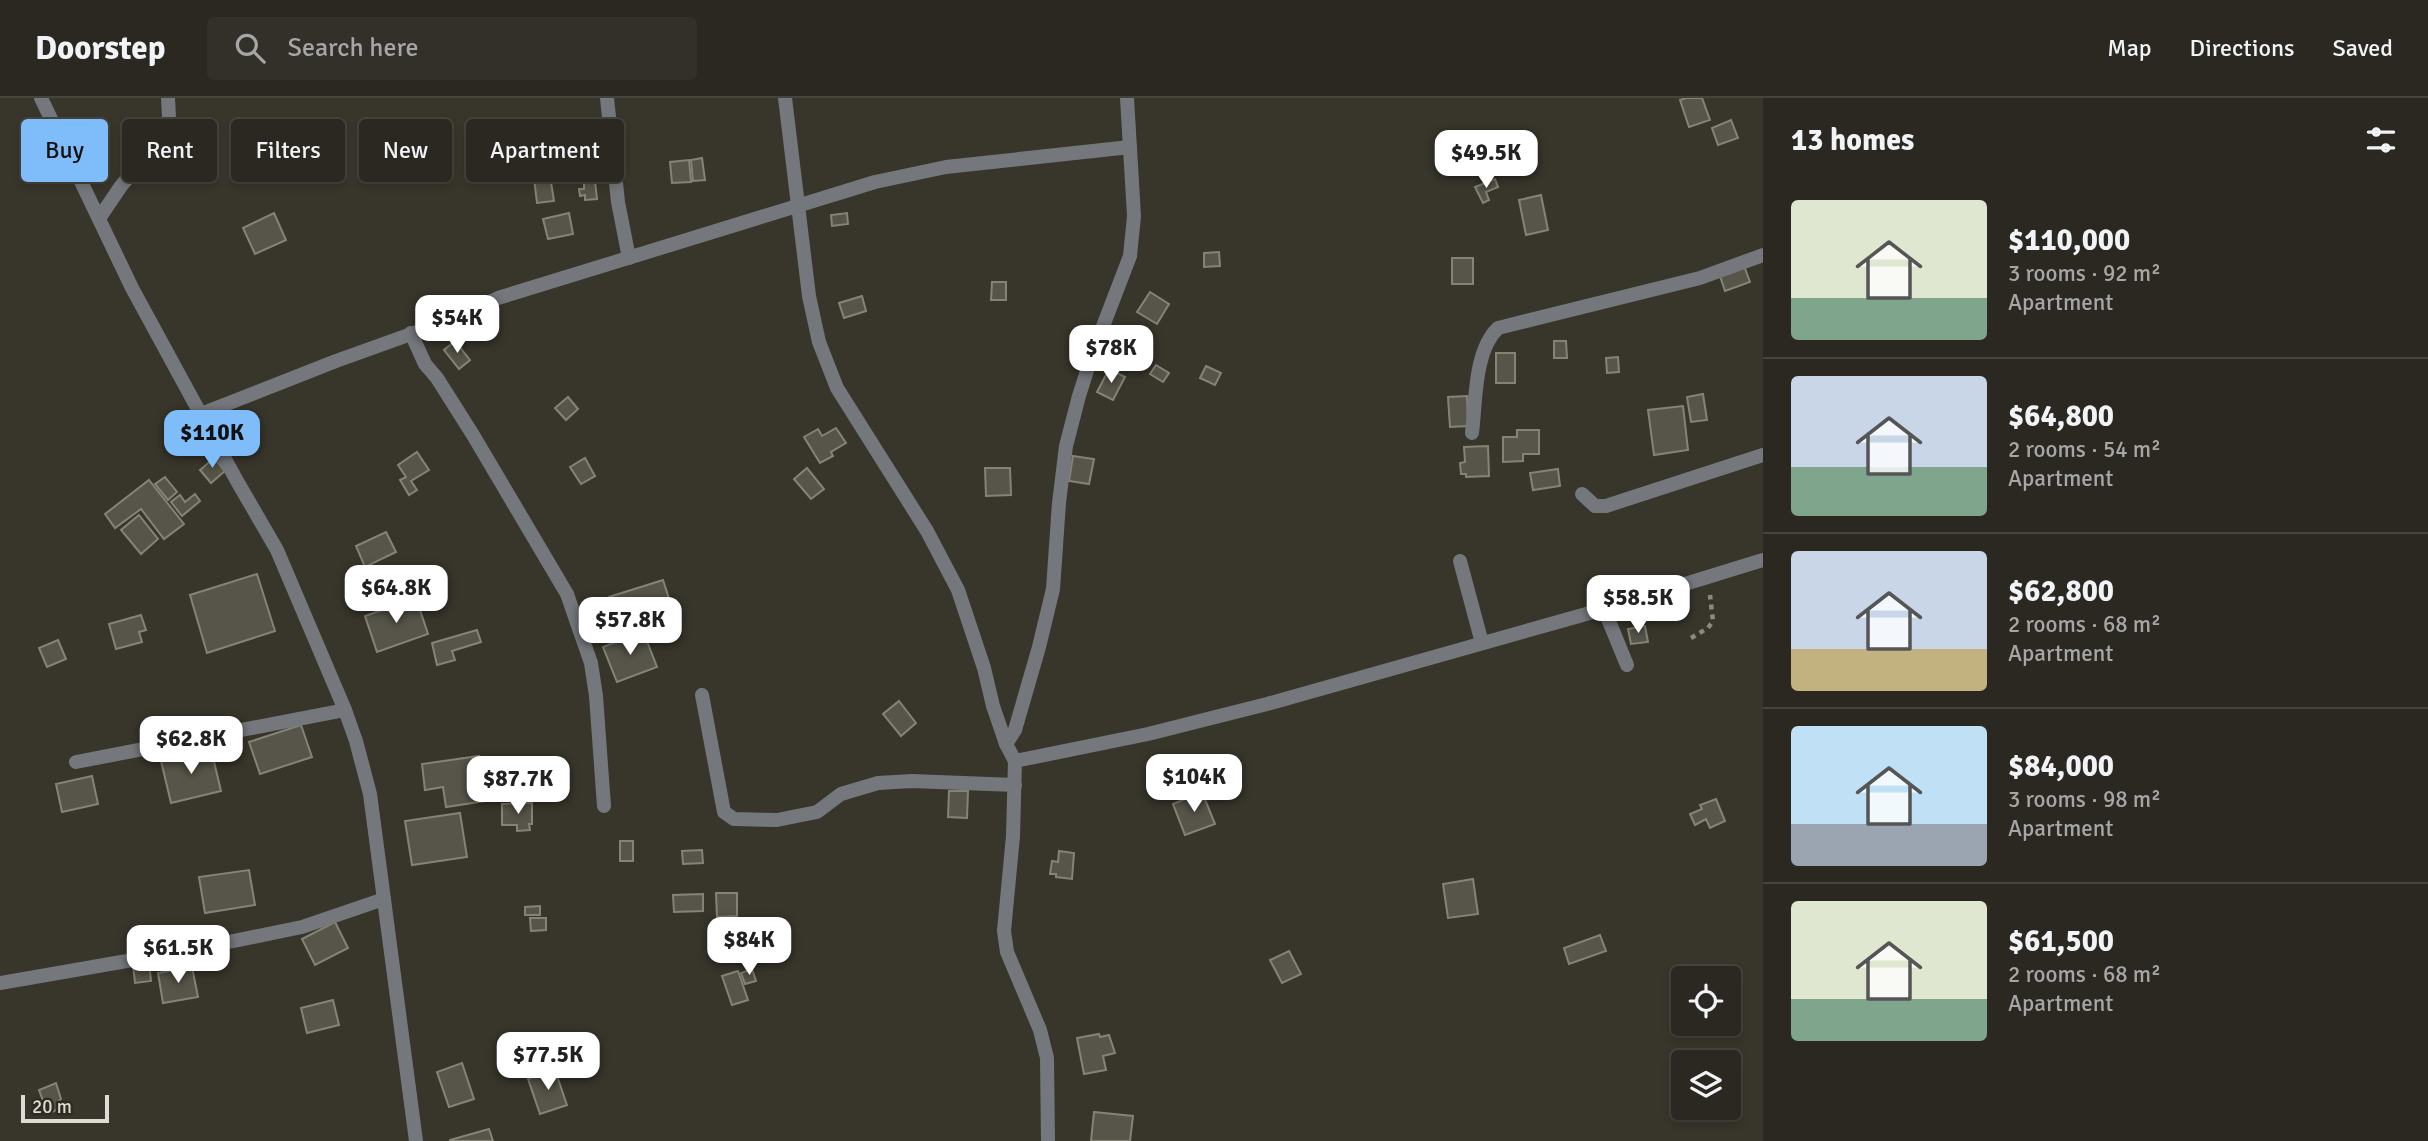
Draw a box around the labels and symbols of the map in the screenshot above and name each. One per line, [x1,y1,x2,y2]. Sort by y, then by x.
pin: $49.5K [1429,130,1543,190]
pin: $54K [416,296,498,355]
pin: $78K [1070,326,1152,385]
pin: $110K [163,410,261,470]
pin: $64.8K [339,566,453,625]
pin: $58.5K [1581,575,1695,635]
pin: $57.8K [573,598,687,657]
pin: $62.8K [134,716,248,776]
pin: $104K [1145,754,1243,814]
pin: $87.7K [461,756,575,816]
pin: $84K [708,918,790,977]
pin: $61.5K [121,926,235,985]
pin: $77.5K [491,1032,605,1092]
scale bar [21,1092,108,1124]

